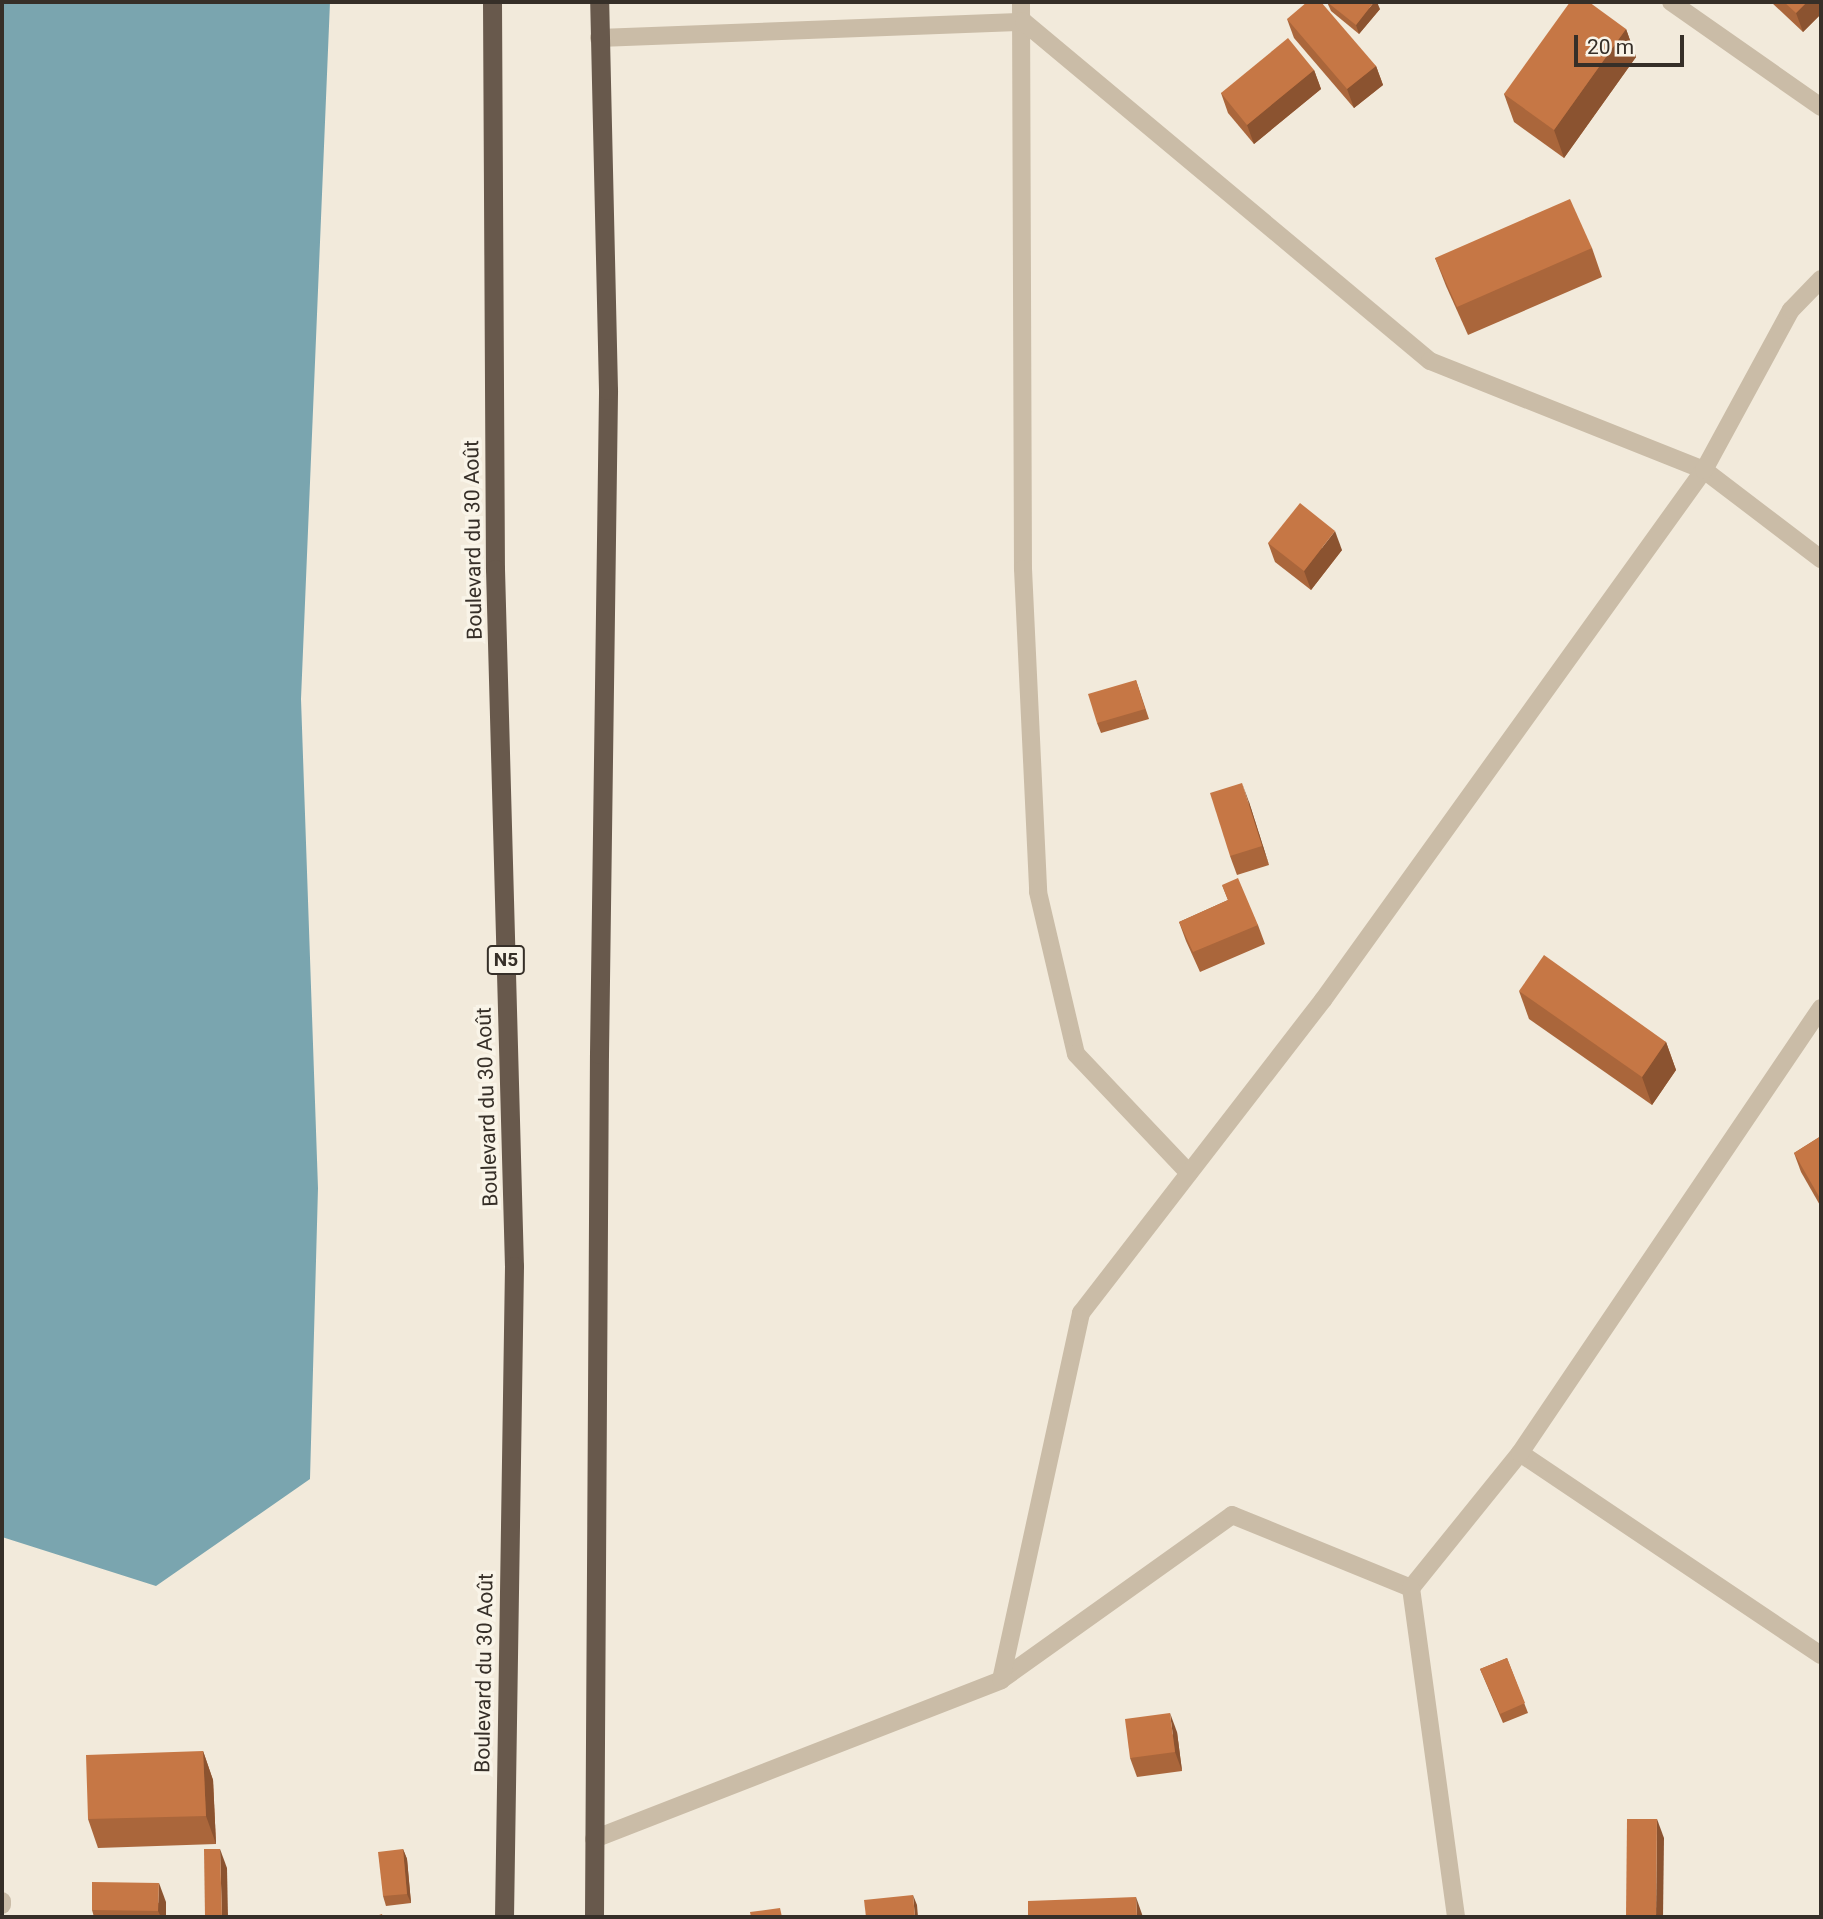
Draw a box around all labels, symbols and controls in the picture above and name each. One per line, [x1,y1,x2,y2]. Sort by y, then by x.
scale bar [1578,21,1688,65]
text: 20 m [1587,35,1634,59]
street label: Boulevard du 30 Août [459,440,487,640]
road number: N5 [487,944,525,976]
street label: Boulevard du 30 Août [471,1007,503,1207]
street label: Boulevard du 30 Août [470,1573,498,1773]

